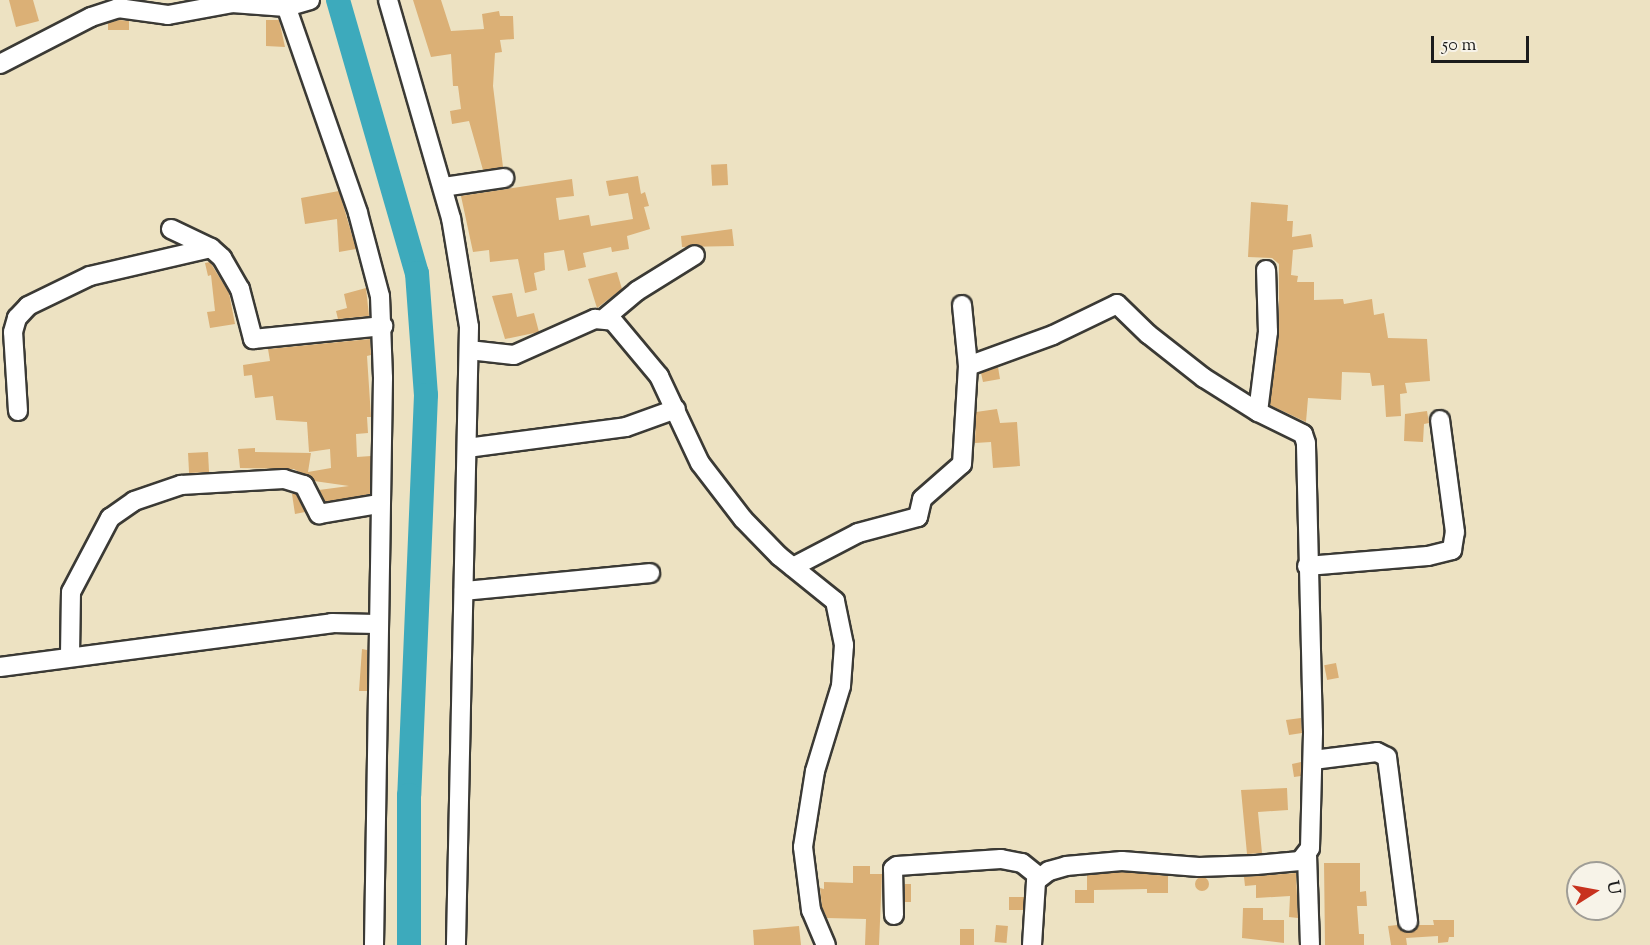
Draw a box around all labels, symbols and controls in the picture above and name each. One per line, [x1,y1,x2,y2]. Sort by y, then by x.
scale bar [1434,24,1532,62]
text: 50 m [1442,33,1476,59]
north arrow [1566,861,1626,921]
text: U [1600,879,1625,896]

